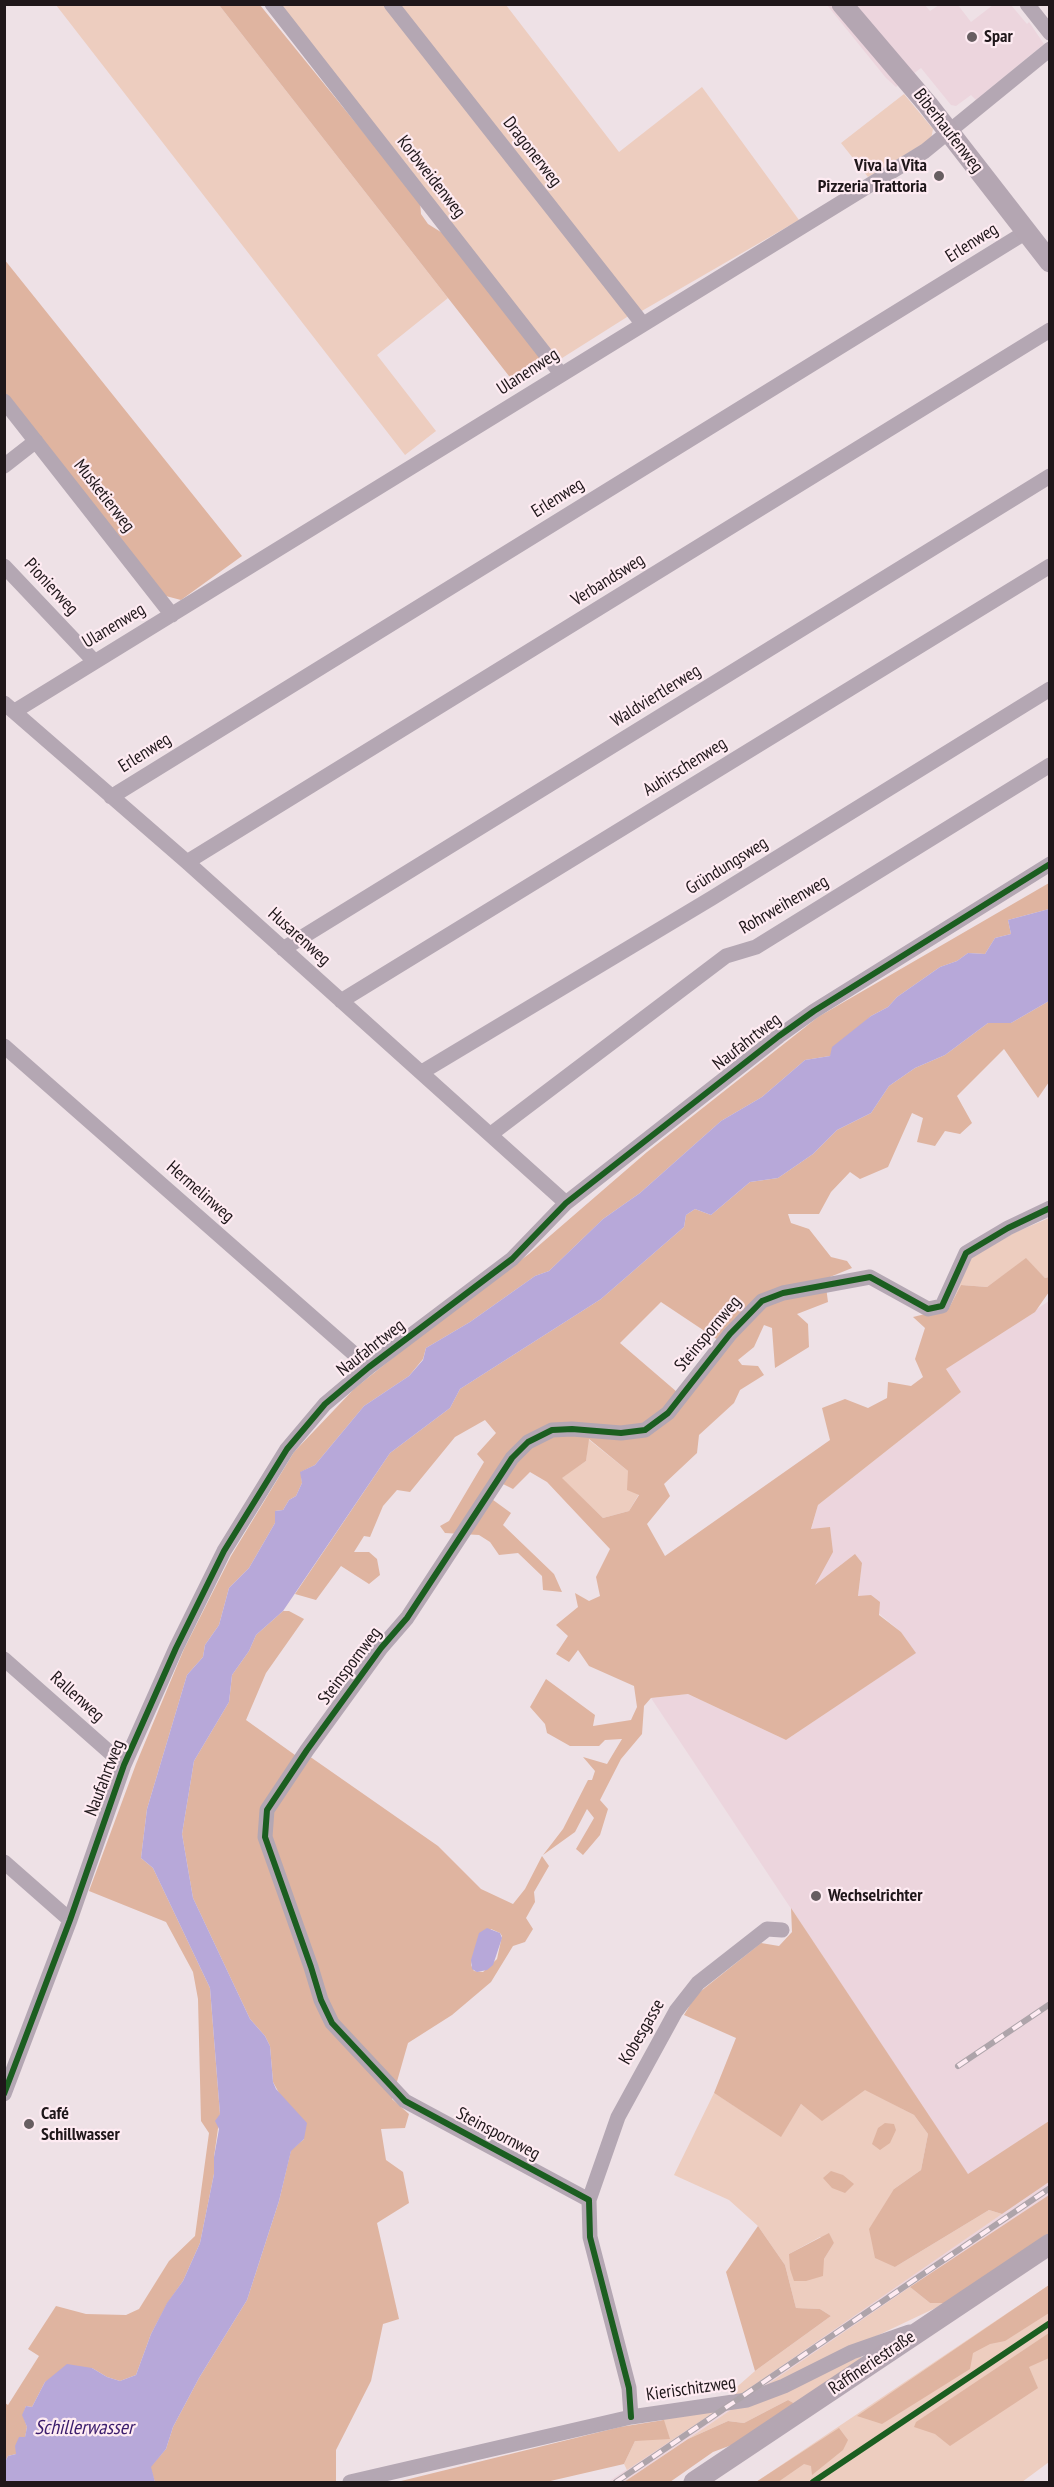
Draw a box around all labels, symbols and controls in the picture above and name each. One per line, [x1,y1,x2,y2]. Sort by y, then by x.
place label: Spar [984,26,1013,48]
marker: Spar [965,30,979,44]
street label: Biberhaufenweg [908,85,988,177]
street label: Dragonerweg [498,113,566,191]
street label: Korbweidenweg [392,131,470,223]
place label: Viva la Vita Pizzeria Trattoria [818,155,927,198]
marker: Viva la Vita Pizzeria Trattoria [932,169,946,183]
street label: Erlenweg [942,219,1002,267]
street label: Ulanenweg [493,344,563,400]
street label: Musketierweg [69,455,139,537]
street label: Erlenweg [528,474,588,522]
street label: Verbandsweg [567,549,649,611]
street label: Pionierweg [19,554,83,620]
street label: Ulanenweg [79,599,149,653]
street label: Waldviertlerweg [607,660,705,732]
street label: Erlenweg [115,729,175,777]
street label: Auhirschenweg [639,733,731,801]
street label: Gründungsweg [682,832,772,900]
street label: Rohrweihenweg [736,871,832,939]
street label: Husarenweg [263,903,335,971]
street label: Naufahrtweg [709,1009,785,1075]
street label: Hermelinweg [162,1157,238,1227]
street label: Steinspornweg [670,1292,746,1376]
street label: Naufahrtweg [333,1315,409,1381]
street label: Steinspornweg [314,1623,386,1709]
street label: Rallenweg [46,1667,108,1727]
street label: Naufahrtweg [81,1737,129,1819]
place label: Wechselrichter [828,1885,922,1907]
marker: Wechselrichter [809,1889,823,1903]
street label: Kobesgasse [615,1995,669,2069]
place label: Café Schillwasser [41,2103,120,2146]
street label: Steinspornweg [452,2103,544,2165]
marker: Café Schillwasser [22,2117,36,2131]
street label: Raffineriestraße [825,2326,919,2400]
street label: Kierischitzweg [645,2372,737,2406]
water label: Schillerwasser [35,2416,133,2440]

